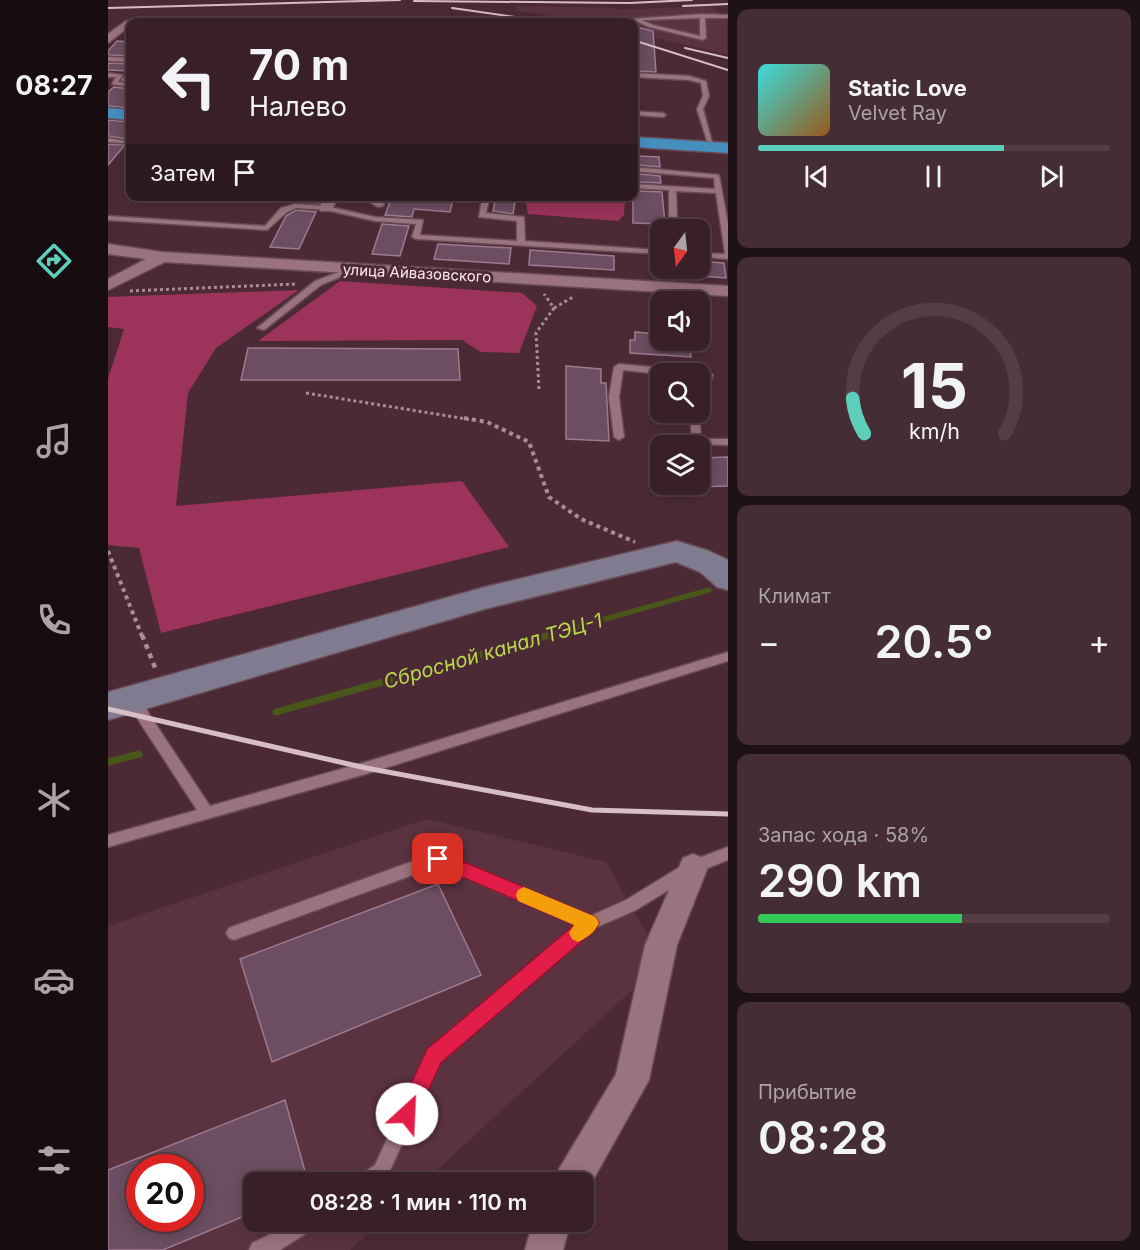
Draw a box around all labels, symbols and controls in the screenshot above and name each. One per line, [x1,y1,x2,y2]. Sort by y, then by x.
text: 70 m [249,39,349,90]
icon: left [150,42,228,120]
text: 08:27 [15,69,93,102]
text: Static Love [848,75,967,101]
text: Налево [249,90,347,123]
text: Velvet Ray [848,101,947,125]
icon: arrive [228,156,261,189]
text: Затем [150,160,216,186]
icon: previous [800,160,833,193]
icon: pause [917,160,950,193]
icon: next [1035,160,1068,193]
north arrow [650,219,710,279]
map controls [650,219,710,495]
icon: directions [33,240,75,282]
street label: улица Айвазовского [342,260,492,286]
button: sound [650,291,710,351]
text: 15 [901,348,967,423]
button: search [650,363,710,423]
text: km/h [909,418,959,444]
icon: music [33,420,75,462]
button: layers [650,435,710,495]
text: Климат [758,584,831,608]
icon: phone [33,599,75,641]
water label: Сбросной канал ТЭЦ-1 [381,608,605,694]
text: 20.5° [874,614,994,669]
text: − [758,622,780,662]
text: + [1088,622,1110,662]
icon: climate [33,779,75,821]
text: Запас хода · 58% [758,823,929,847]
pin [412,833,463,884]
icon: arrive [421,842,454,875]
text: 290 km [758,853,922,908]
icon: car [33,959,75,1001]
text: Прибытие [758,1080,857,1104]
position arrow [375,1082,439,1146]
text: 08:28 [758,1110,888,1165]
icon: filters [33,1139,75,1181]
speed limit sign: 20 [126,1154,204,1232]
text: 08:28 · 1 мин · 110 m [310,1189,527,1215]

